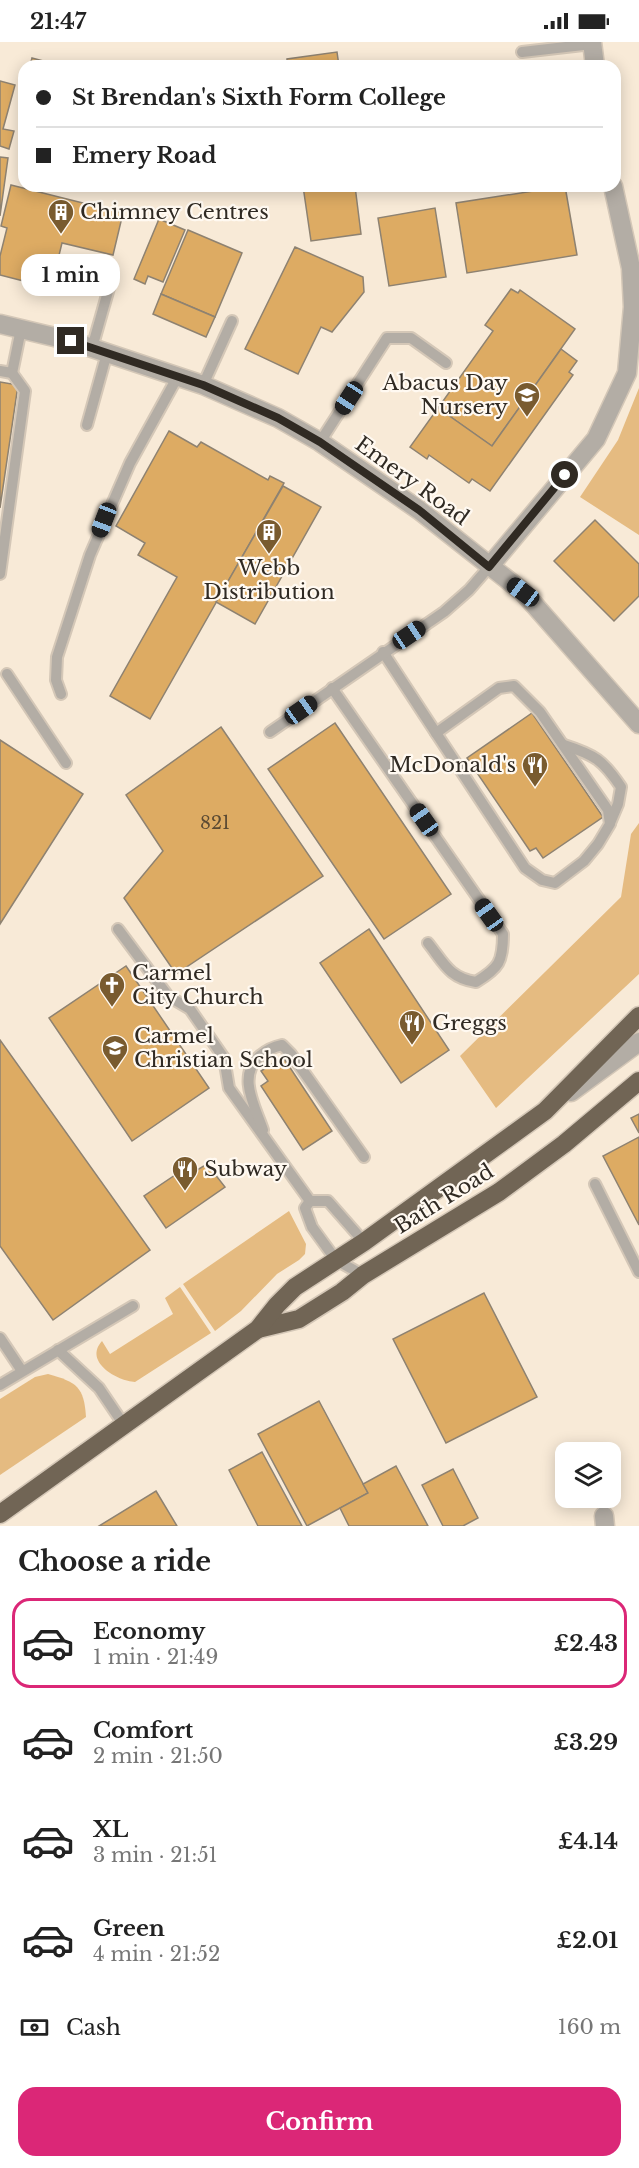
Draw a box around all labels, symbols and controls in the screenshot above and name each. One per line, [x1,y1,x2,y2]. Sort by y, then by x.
text: 21:47 [30,8,86,35]
text: St Brendan's Sixth Form College [72,84,446,111]
text: Emery Road [72,142,217,169]
building icon: Chimney Centres [46,197,76,235]
place label: Chimney Centres [80,199,269,225]
callout: 1 min [22,254,121,296]
text: 1 min [42,263,99,287]
route end [57,327,84,354]
place label: Abacus Day Nursery [382,370,509,420]
car [332,378,366,418]
school or university icon: Abacus Day Nursery [512,380,542,418]
street label: Emery Road [350,431,474,531]
route start [551,461,578,488]
car [89,500,119,540]
building icon: Webb Distribution [254,517,284,555]
place label: Webb Distribution [203,555,335,605]
car [503,574,543,610]
car [389,617,429,653]
car [281,692,321,728]
restaurant icon: McDonald's [520,750,550,788]
place label: McDonald's [389,752,516,778]
car [406,800,442,840]
house number: 821 [200,812,230,834]
car [471,895,507,935]
place label: Carmel City Church [132,960,264,1010]
church icon: Carmel City Church [97,970,127,1008]
restaurant icon: Greggs [397,1008,427,1046]
place label: Greggs [432,1010,507,1036]
place label: Carmel Christian School [134,1023,313,1073]
school or university icon: Carmel Christian School [100,1033,130,1071]
restaurant icon: Subway [170,1154,200,1192]
place label: Subway [204,1156,288,1182]
street label: Bath Road [390,1158,498,1240]
map controls [555,1442,621,1508]
button: layers [555,1442,621,1508]
text: Choose a ride [18,1545,211,1578]
icon: car [21,1616,75,1670]
text: Economy [93,1618,205,1645]
text: £2.43 [554,1630,618,1657]
text: 1 min · 21:49 [93,1645,218,1669]
icon: car [21,1715,75,1769]
text: Comfort [93,1717,193,1744]
text: £3.29 [554,1729,618,1756]
text: 2 min · 21:50 [93,1744,223,1768]
icon: car [21,1814,75,1868]
text: XL [93,1816,128,1843]
text: £4.14 [558,1828,618,1855]
text: 3 min · 21:51 [93,1843,218,1867]
icon: car [21,1913,75,1967]
text: Green [93,1915,165,1942]
text: £2.01 [557,1927,618,1954]
text: 4 min · 21:52 [93,1942,220,1966]
icon: cash [18,2011,51,2044]
text: Cash [66,2014,121,2041]
text: 160 m [558,2015,621,2039]
button: Confirm [18,2087,621,2156]

